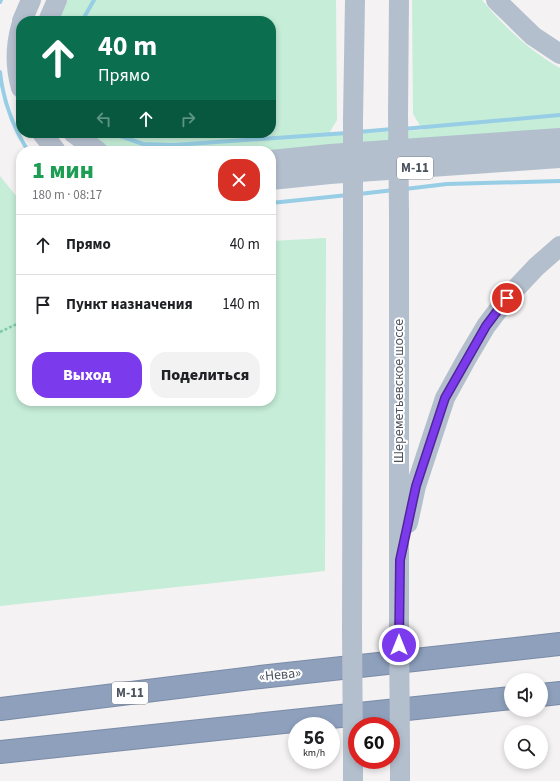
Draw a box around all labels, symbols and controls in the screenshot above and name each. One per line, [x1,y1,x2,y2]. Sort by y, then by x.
text: 40 m [98,26,157,66]
icon: ahead [32,32,84,84]
text: Прямо [98,63,150,88]
icon: left [93,108,115,130]
icon: ahead [135,108,157,130]
icon: right [177,108,199,130]
text: 1 мин [32,153,94,188]
road number: М-11 [397,157,433,179]
button: close [218,159,260,201]
text: 180 m · 08:17 [32,186,102,204]
icon: ahead [32,234,54,256]
text: Прямо [66,234,111,255]
text: 40 m [230,234,260,255]
pin [490,281,524,315]
icon: arrive [496,287,518,309]
icon: arrive [32,294,54,316]
text: Пункт назначения [66,294,193,315]
text: 140 m [222,294,260,315]
street label: Шереметьевское шоссе [389,319,409,463]
button: Выход [32,352,142,398]
button: Поделиться [150,352,260,398]
position arrow [378,624,420,666]
street label: «Нева» [258,663,302,687]
map controls [504,673,548,769]
button: sound [504,673,548,717]
road number: М-11 [112,682,148,704]
speed limit sign: 60 [348,717,400,769]
text: 56 [303,724,325,752]
button: search [504,725,548,769]
text: km/h [303,746,325,760]

